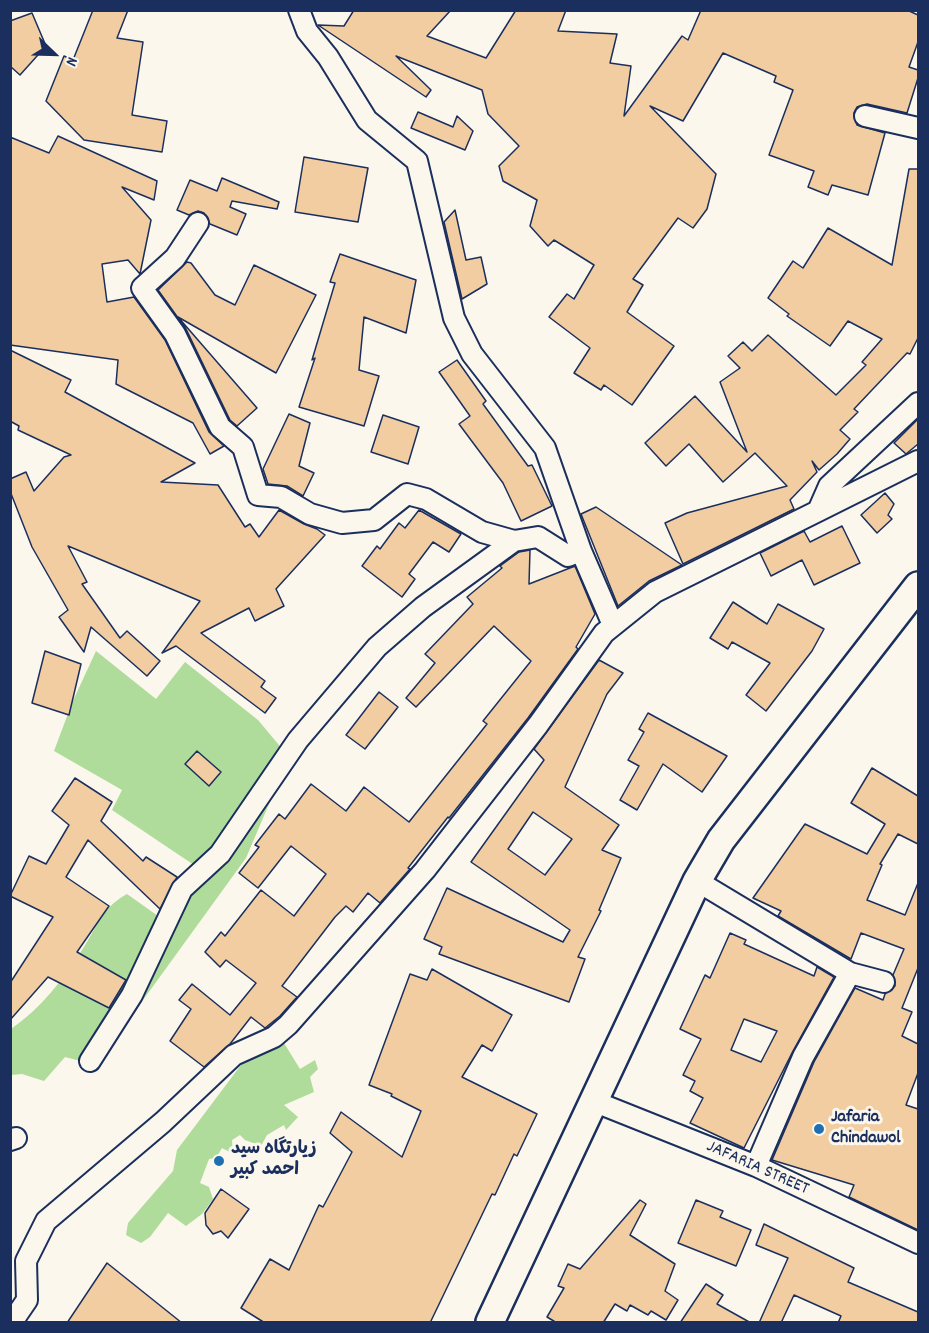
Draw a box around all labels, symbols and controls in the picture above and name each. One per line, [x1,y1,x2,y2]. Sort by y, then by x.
north arrow [24,24,84,84]
text: N [59,53,83,69]
place label: Jafaria Chindawol [831,1108,901,1150]
marker: Jafaria Chindawol [812,1122,826,1136]
street label: JAFARIA STREET [702,1137,812,1201]
place label: زیارتگاه سید احمد کبیر [231,1140,317,1182]
marker: زیارتگاه سید احمد کبیر [212,1154,226,1168]

